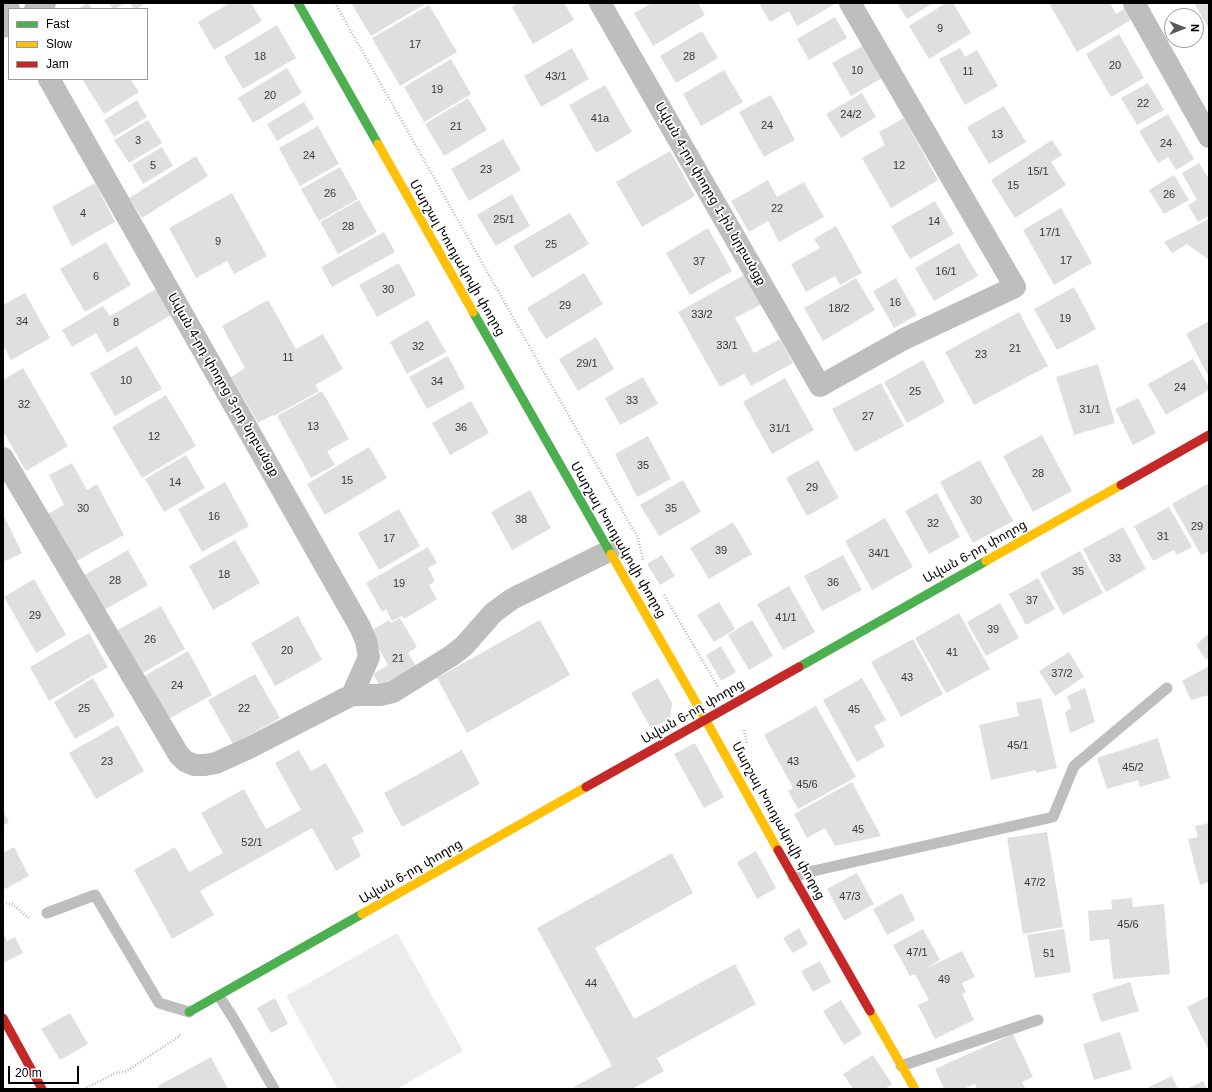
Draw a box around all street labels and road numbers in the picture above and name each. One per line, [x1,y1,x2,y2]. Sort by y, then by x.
street label: Ավան 4-րդ փողոց 1-ին նրբանցք [651,100,769,288]
street label: Մարշալ Խուդյակովի փողոց [406,177,508,339]
street label: Ավան 4-րդ փողոց 3-րդ նրբանցք [164,290,282,480]
street label: Մարշալ Խուդյակովի փողոց [567,459,669,621]
street label: Ավան 6-րդ փողոց [920,517,1030,587]
street label: Ավան 6-րդ փողոց [639,676,747,748]
street label: Մարշալ Խուդյակովի փողոց [728,739,828,903]
street label: Ավան 6-րդ փողոց [357,836,465,908]

